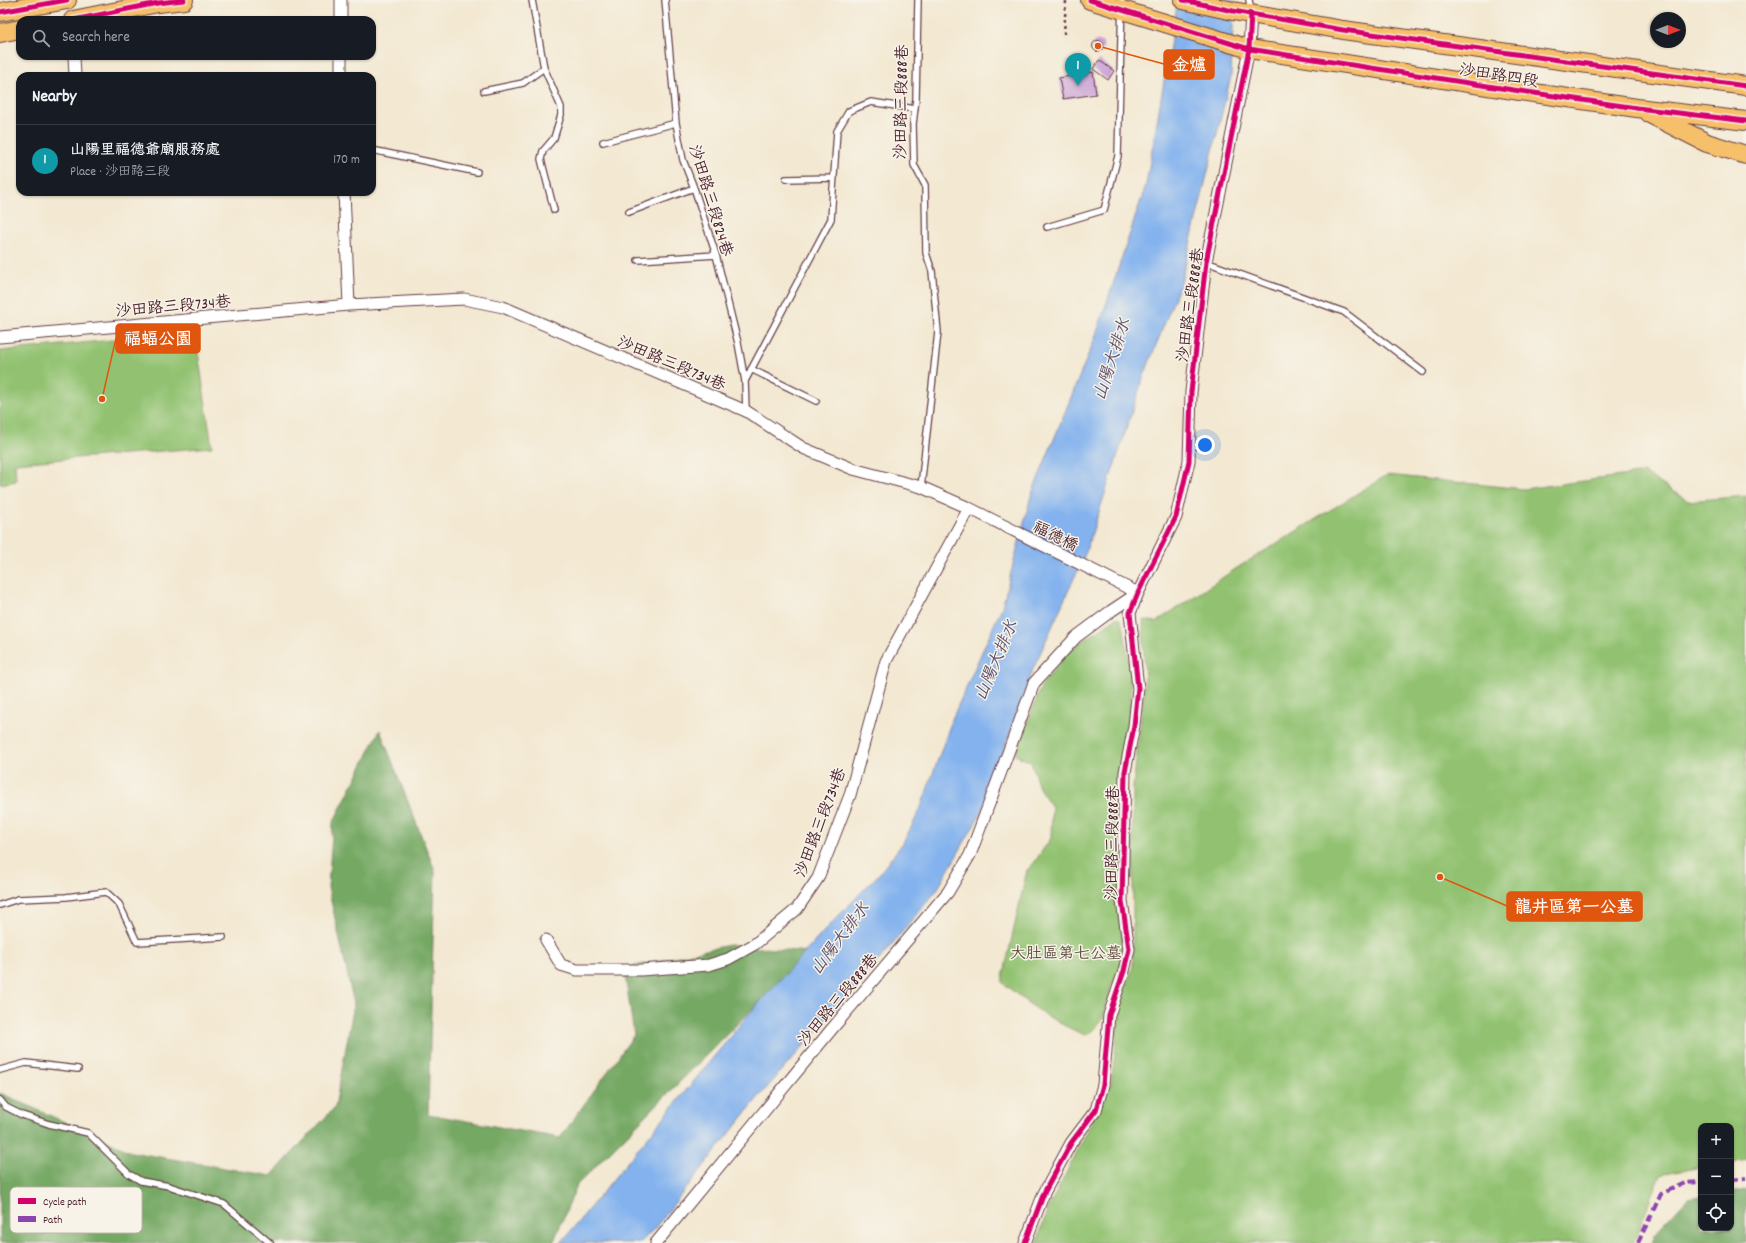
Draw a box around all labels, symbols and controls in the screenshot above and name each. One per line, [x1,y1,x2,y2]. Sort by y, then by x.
north arrow [1650,12,1686,48]
search box [16,16,376,60]
icon: search [30,27,52,49]
text: Search here [62,27,130,49]
street label: 沙田路三段888巷 [890,44,915,160]
callout: 金爐 [1164,50,1214,79]
pin: 1 [1065,53,1091,86]
text: 金爐 [1172,55,1207,79]
street label: 沙田路四段 [1457,59,1540,94]
text: Nearby [32,86,76,110]
text: 山陽里福德爺廟服務處 [70,140,220,162]
street label: 沙田路三段824巷 [682,142,738,260]
text: 1 [44,151,46,170]
text: 170 m [333,151,360,170]
text: Place · 沙田路三段 [70,163,170,182]
street label: 沙田路三段888巷 [1172,247,1211,364]
street label: 沙田路三段734巷 [114,291,232,324]
water label: 山陽大排水 [1089,315,1139,404]
callout: 福蝠公園 [116,324,200,353]
text: 福蝠公園 [124,329,192,353]
street label: 沙田路三段734巷 [613,331,729,398]
your location [1195,435,1215,455]
street label: 福德橋 [1028,516,1082,558]
water label: 山陽大排水 [970,616,1026,705]
street label: 沙田路三段734巷 [790,765,853,881]
street label: 沙田路三段888巷 [1101,785,1126,901]
callout: 龍井區第一公墓 [1507,892,1642,921]
text: 龍井區第一公墓 [1515,897,1634,921]
water label: 山陽大排水 [806,898,877,981]
park label: 大肚區第七公墓 [1010,943,1122,966]
street label: 沙田路三段888巷 [793,949,885,1052]
map controls [1698,1123,1734,1231]
button: + [1698,1123,1734,1159]
button: − [1698,1159,1734,1195]
legend [10,1187,142,1233]
text: Cycle path [43,1195,87,1211]
button: locate [1698,1195,1734,1231]
text: Path [43,1213,62,1229]

